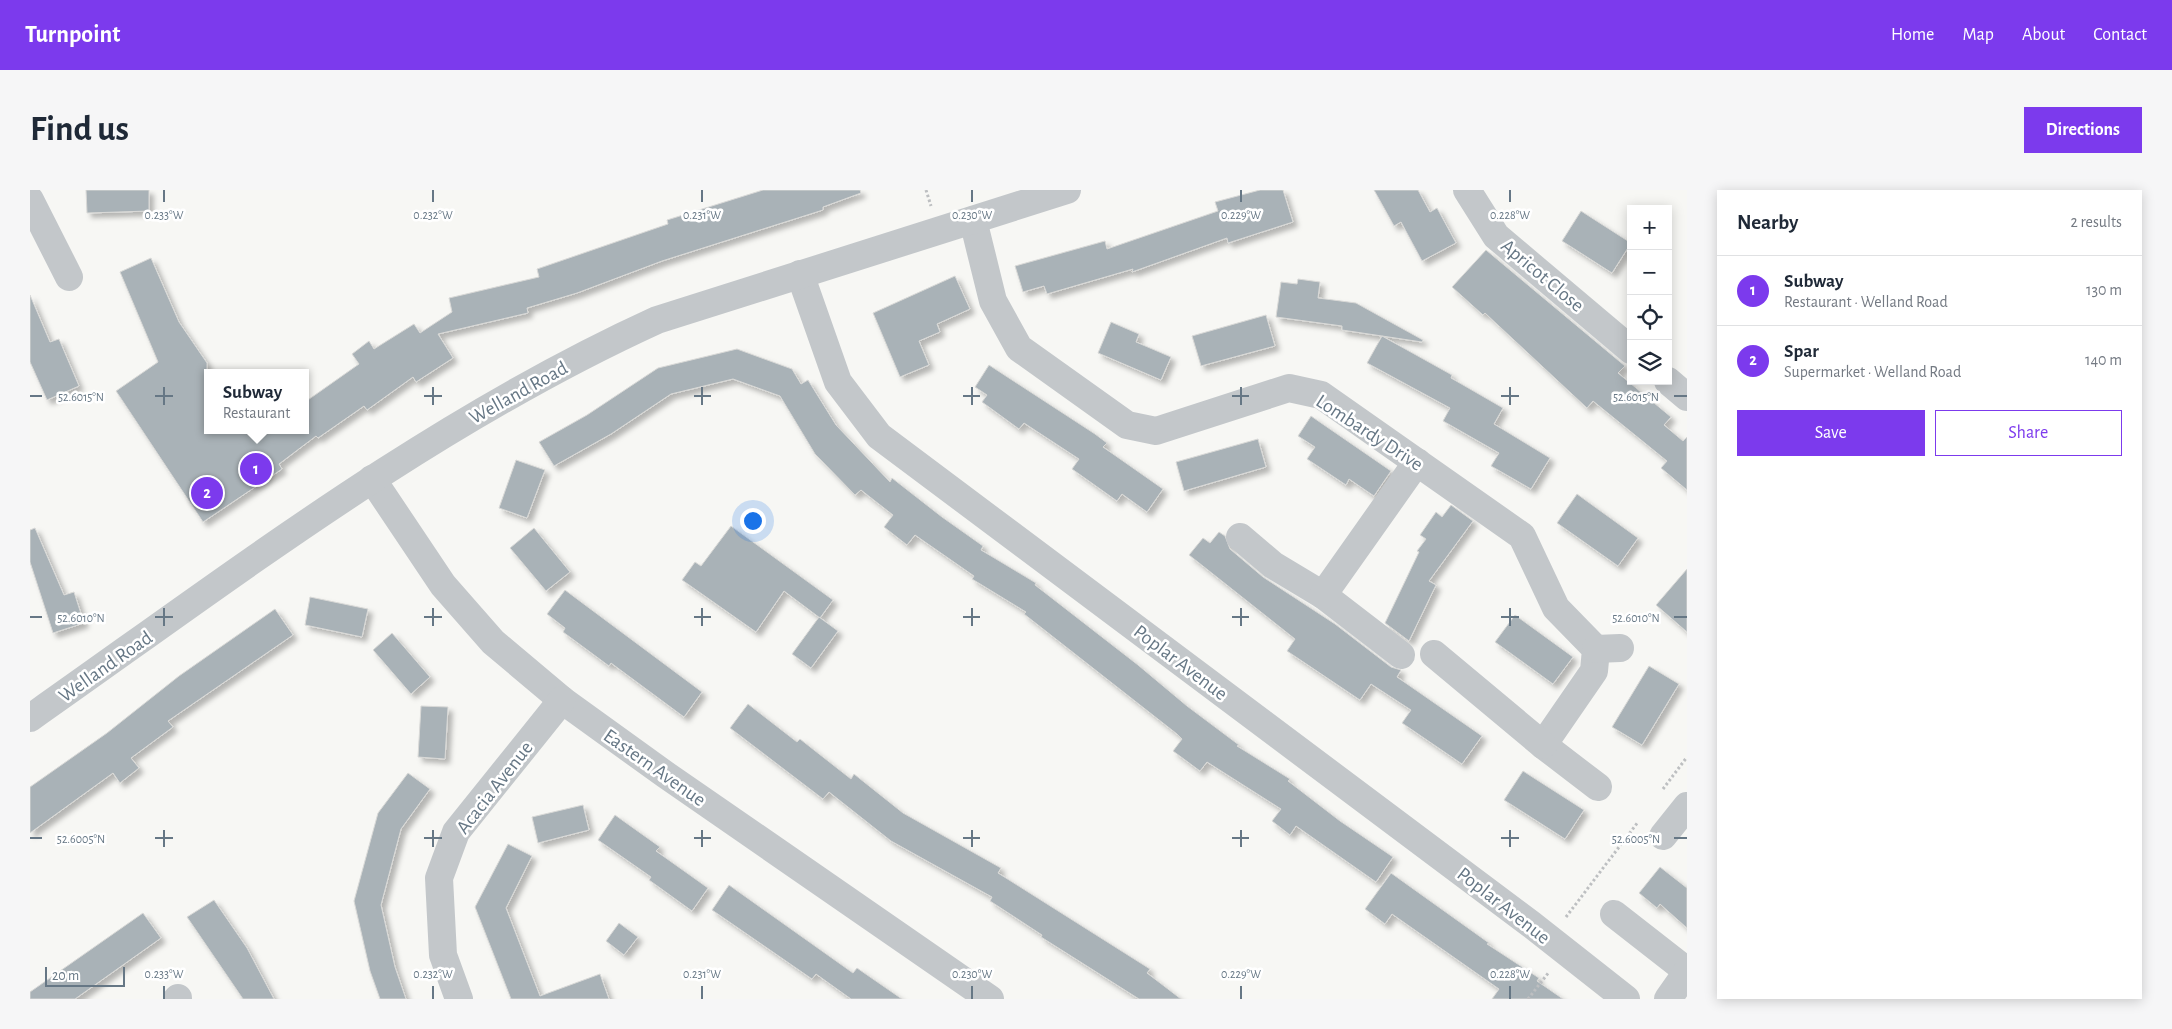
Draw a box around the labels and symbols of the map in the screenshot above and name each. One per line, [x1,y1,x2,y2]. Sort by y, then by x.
text: 0.233°W [145,209,184,221]
text: 0.232°W [413,209,453,221]
text: 0.231°W [683,209,721,221]
text: 0.230°W [952,209,992,221]
text: 0.229°W [1221,209,1261,221]
text: 0.228°W [1490,209,1530,221]
street label: Apricot Close [1497,236,1588,316]
street label: Welland Road [466,358,571,428]
text: 52.6015°N [58,391,104,403]
street label: Lombardy Drive [1312,391,1427,475]
text: 52.6015°N [1613,391,1659,403]
pin: 1 [240,450,272,488]
pin: 2 [191,474,223,512]
your location [740,508,766,534]
text: 52.6010°N [57,612,105,624]
text: 52.6010°N [1612,612,1660,624]
street label: Poplar Avenue [1130,621,1231,704]
street label: Welland Road [55,627,156,706]
street label: Eastern Avenue [600,725,709,810]
street label: Acacia Avenue [453,738,537,838]
text: 52.6005°N [57,833,105,845]
text: 52.6005°N [1612,833,1660,845]
street label: Poplar Avenue [1453,864,1554,948]
scale bar [45,964,125,987]
text: 0.233°W [145,968,184,980]
text: 0.232°W [413,968,453,980]
text: 0.231°W [683,968,721,980]
text: 0.230°W [952,968,992,980]
text: 0.229°W [1221,968,1261,980]
text: 0.228°W [1490,968,1530,980]

